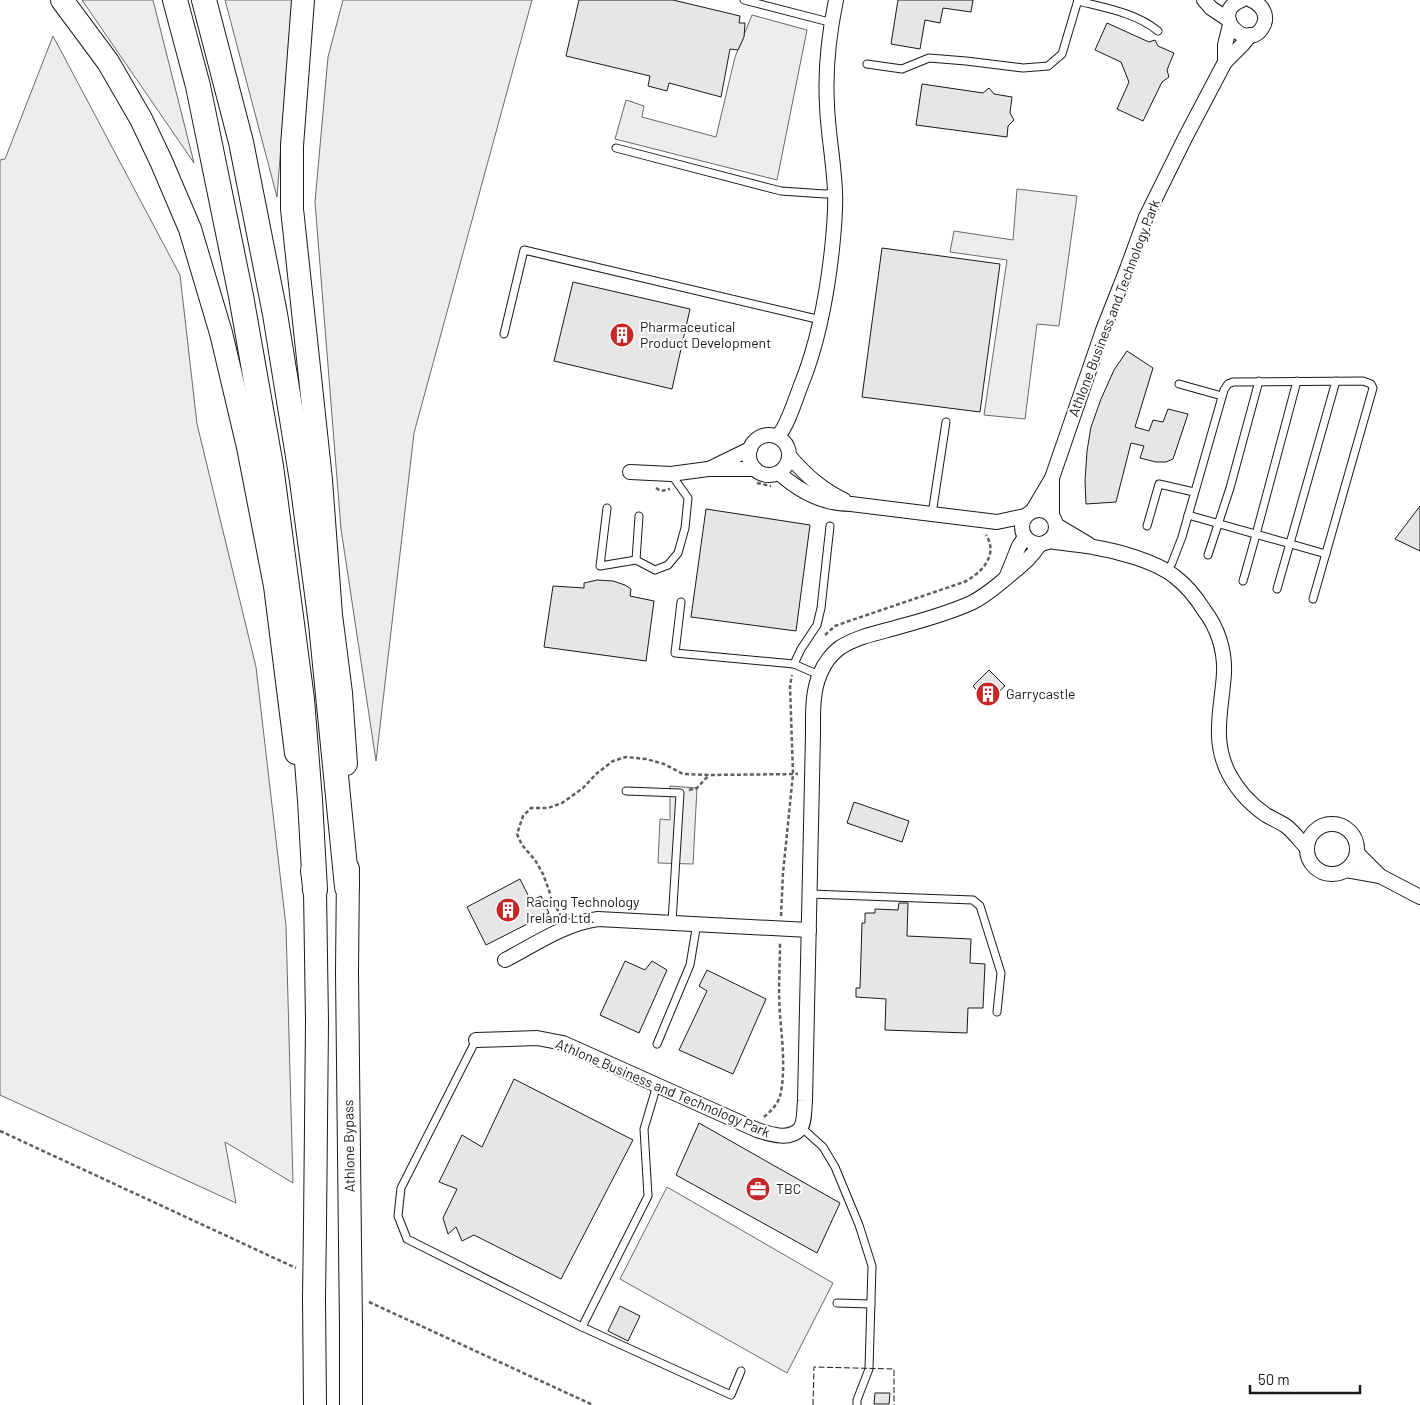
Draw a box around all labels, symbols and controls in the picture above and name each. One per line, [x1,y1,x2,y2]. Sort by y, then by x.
street label: Athlone Business and Technology Park [1064,197,1163,419]
place label: Pharmaceutical Product Development [640,318,771,351]
building icon: Pharmaceutical Product Development [609,322,635,348]
building icon: Garrycastle [975,681,1001,707]
place label: Garrycastle [1006,685,1075,702]
place label: Racing Technology Ireland Ltd. [526,893,640,926]
building icon: Racing Technology Ireland Ltd. [495,897,521,923]
street label: Athlone Business and Technology Park [553,1035,773,1141]
street label: Athlone Bypass [339,1099,358,1193]
office icon: TBC [745,1176,771,1202]
place label: TBC [776,1180,801,1197]
scale bar [1250,1362,1360,1394]
text: 50 m [1258,1370,1290,1388]

